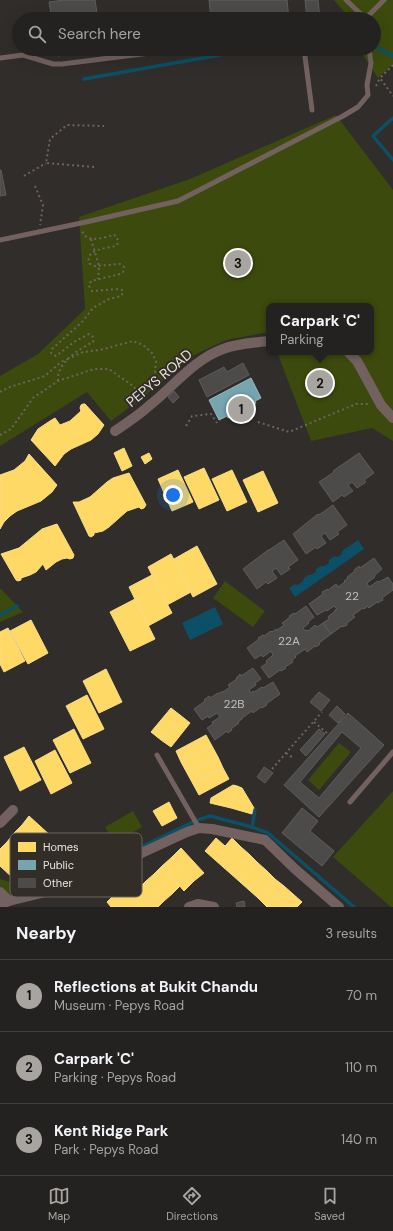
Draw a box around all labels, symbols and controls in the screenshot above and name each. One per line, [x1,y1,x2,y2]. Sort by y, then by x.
search box [12,12,381,56]
icon: search [26,23,48,45]
text: Search here [58,24,141,44]
pin: 3 [225,248,251,278]
popup [266,303,374,355]
text: Carpark 'C' [280,311,360,331]
text: Parking [280,331,324,348]
street label: PEPYS ROAD [122,345,196,411]
pin: 2 [307,368,333,398]
pin: 1 [228,394,254,424]
your location [163,485,183,505]
house number: 22 [345,588,359,604]
house number: 22A [278,633,300,649]
house number: 22B [223,696,245,712]
legend [10,833,142,897]
text: Homes [43,840,79,854]
text: Public [43,858,74,872]
text: Other [43,876,72,890]
text: Nearby [16,922,76,944]
text: 3 results [325,925,377,942]
text: Reflections at Bukit Chandu [54,977,258,997]
text: 1 [27,987,31,1004]
text: 70 m [346,987,377,1004]
text: Museum · Pepys Road [54,997,184,1014]
text: Carpark 'C' [54,1049,134,1069]
text: 2 [25,1059,33,1076]
text: 110 m [345,1059,377,1076]
text: Parking · Pepys Road [54,1069,176,1086]
text: Kent Ridge Park [54,1121,168,1141]
text: 3 [25,1131,33,1148]
text: 140 m [341,1131,377,1148]
text: Park · Pepys Road [54,1141,158,1158]
tab: Map [48,1185,70,1223]
tab: Directions [166,1185,218,1223]
tab: Saved [314,1185,345,1223]

